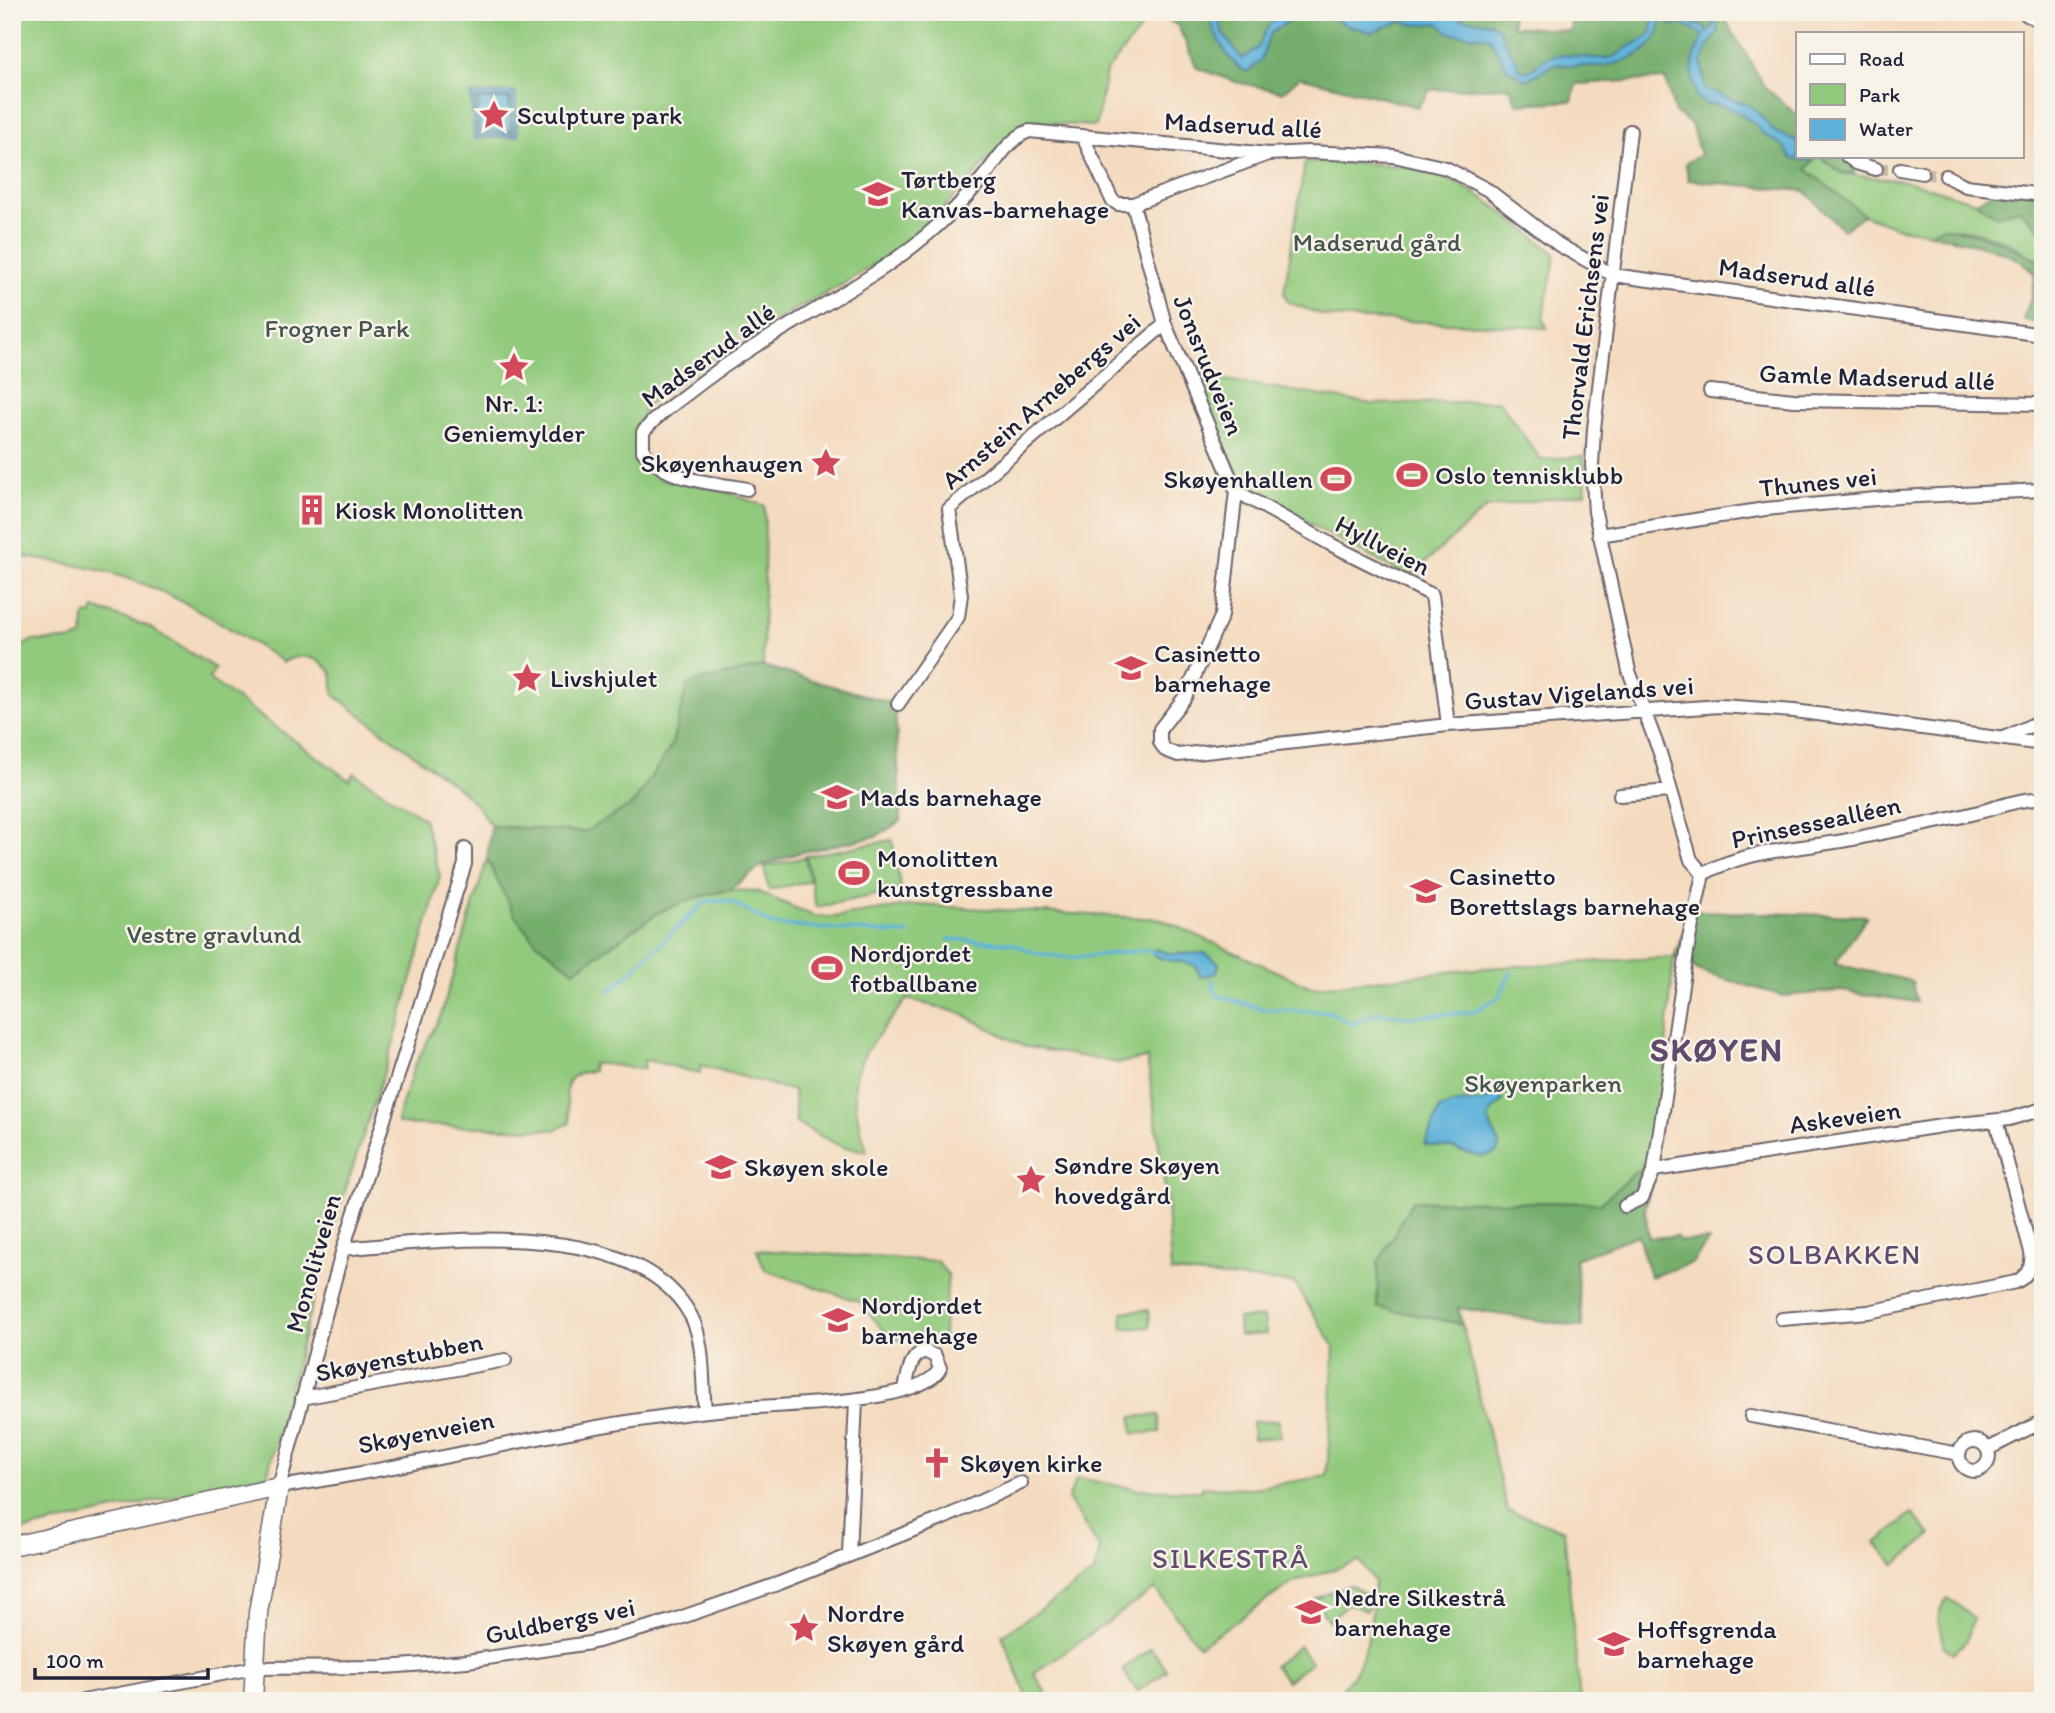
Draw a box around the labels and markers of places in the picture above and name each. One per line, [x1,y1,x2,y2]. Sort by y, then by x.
place icon: Sculpture park [477,98,511,132]
place label: Sculpture park [517,99,682,131]
place label: Tørtberg Kanvas-barnehage [901,163,1109,225]
school or university icon: Tørtberg Kanvas-barnehage [861,177,895,211]
place icon: Nr. 1: Geniemylder [497,350,531,384]
place label: Nr. 1: Geniemylder [443,387,585,449]
place icon: Skøyenhaugen [809,446,843,480]
place label: Skøyenhaugen [641,447,803,479]
sports icon: Oslo tennisklubb [1395,458,1429,492]
place label: Oslo tennisklubb [1435,459,1623,491]
sports icon: Skøyenhallen [1319,462,1353,496]
place label: Skøyenhallen [1164,463,1313,495]
building icon: Kiosk Monolitten [295,493,329,527]
place label: Kiosk Monolitten [335,494,523,526]
place label: Casinetto barnehage [1154,637,1271,699]
school or university icon: Casinetto barnehage [1114,651,1148,685]
place icon: Livshjulet [510,661,544,695]
place label: Livshjulet [550,662,658,694]
school or university icon: Mads barnehage [820,780,854,814]
place label: Mads barnehage [860,781,1042,813]
place label: Monolitten kunstgressbane [877,842,1053,904]
sports icon: Monolitten kunstgressbane [837,856,871,890]
place label: Casinetto Borettslags barnehage [1449,860,1700,922]
school or university icon: Casinetto Borettslags barnehage [1409,874,1443,908]
place label: Nordjordet fotballbane [850,937,978,999]
sports icon: Nordjordet fotballbane [810,951,844,985]
place label: Søndre Skøyen hovedgård [1054,1149,1220,1211]
school or university icon: Skøyen skole [704,1150,738,1184]
place label: Skøyen skole [744,1151,888,1183]
place icon: Søndre Skøyen hovedgård [1014,1163,1048,1197]
place label: Nordjordet barnehage [861,1289,982,1351]
school or university icon: Nordjordet barnehage [821,1303,855,1337]
church icon: Skøyen kirke [920,1446,954,1480]
place label: Skøyen kirke [960,1447,1102,1479]
place label: Nedre Silkestrå barnehage [1334,1581,1506,1643]
school or university icon: Nedre Silkestrå barnehage [1294,1595,1328,1629]
place label: Nordre Skøyen gård [827,1597,964,1659]
place icon: Nordre Skøyen gård [787,1611,821,1645]
place label: Hoffsgrenda barnehage [1637,1613,1777,1675]
school or university icon: Hoffsgrenda barnehage [1597,1627,1631,1661]

